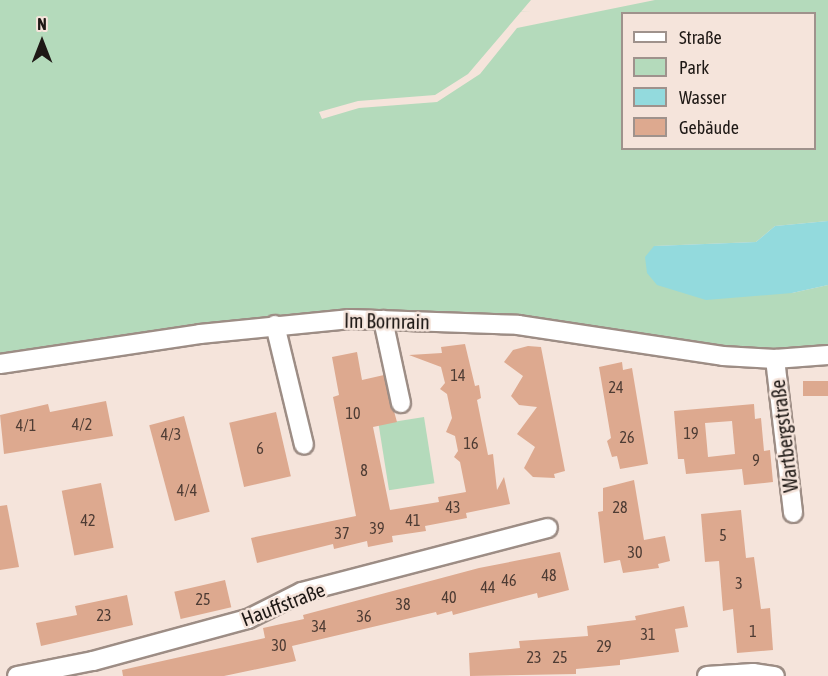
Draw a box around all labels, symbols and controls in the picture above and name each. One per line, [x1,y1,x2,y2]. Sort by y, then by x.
north arrow [12,12,72,72]
legend [621,12,816,150]
text: N [37,15,47,33]
text: Straße [679,27,722,48]
text: Park [679,57,709,78]
text: Wasser [679,87,726,108]
text: Gebäude [679,117,739,138]
street label: Im Bornrain [344,308,430,334]
house number: 14 [450,365,466,385]
house number: 24 [608,377,624,397]
street label: Wartbergstraße [765,378,803,494]
house number: 10 [345,403,361,423]
house number: 4/2 [72,414,92,434]
house number: 4/1 [16,415,36,435]
house number: 19 [683,423,699,443]
house number: 4/3 [161,424,181,444]
house number: 26 [619,427,635,447]
house number: 16 [463,433,479,453]
house number: 6 [256,438,264,458]
house number: 9 [752,450,760,470]
house number: 8 [360,460,368,480]
house number: 4/4 [177,480,197,500]
house number: 43 [445,497,461,517]
house number: 28 [612,497,628,517]
house number: 42 [80,510,96,530]
house number: 41 [405,510,421,530]
house number: 39 [369,518,385,538]
house number: 37 [334,523,350,543]
house number: 5 [719,525,727,545]
house number: 30 [627,542,643,562]
house number: 48 [541,565,557,585]
house number: 46 [501,570,517,590]
house number: 3 [735,573,743,593]
street label: Hauffstraße [238,577,328,631]
house number: 44 [480,577,496,597]
house number: 40 [441,587,457,607]
house number: 25 [195,589,211,609]
house number: 38 [395,594,411,614]
house number: 23 [96,605,112,625]
house number: 36 [356,606,372,626]
house number: 34 [311,616,327,636]
house number: 1 [749,621,757,641]
house number: 31 [640,624,656,644]
house number: 30 [271,635,287,655]
house number: 29 [596,636,612,656]
house number: 23 [526,647,542,667]
house number: 25 [552,647,568,667]

